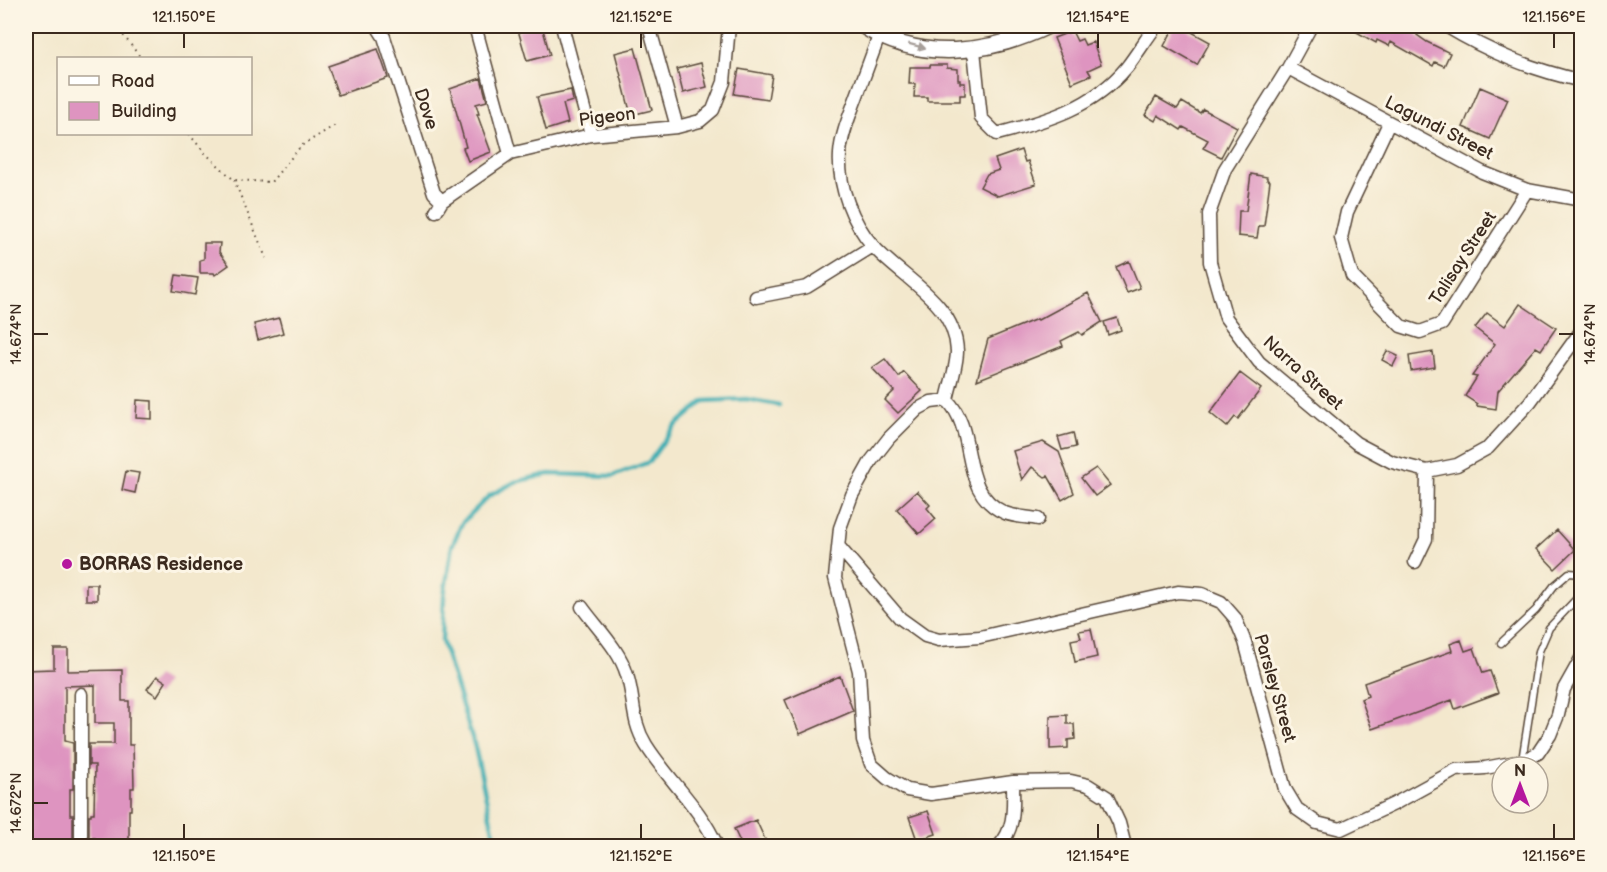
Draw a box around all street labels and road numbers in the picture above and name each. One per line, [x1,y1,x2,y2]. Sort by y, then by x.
street label: Dove [410,86,443,133]
street label: Lagundi Street [1381,92,1497,165]
street label: Pigeon [577,103,637,131]
street label: Talisay Street [1425,207,1501,309]
street label: Narra Street [1259,332,1348,415]
street label: Parsley Street [1250,632,1301,745]

